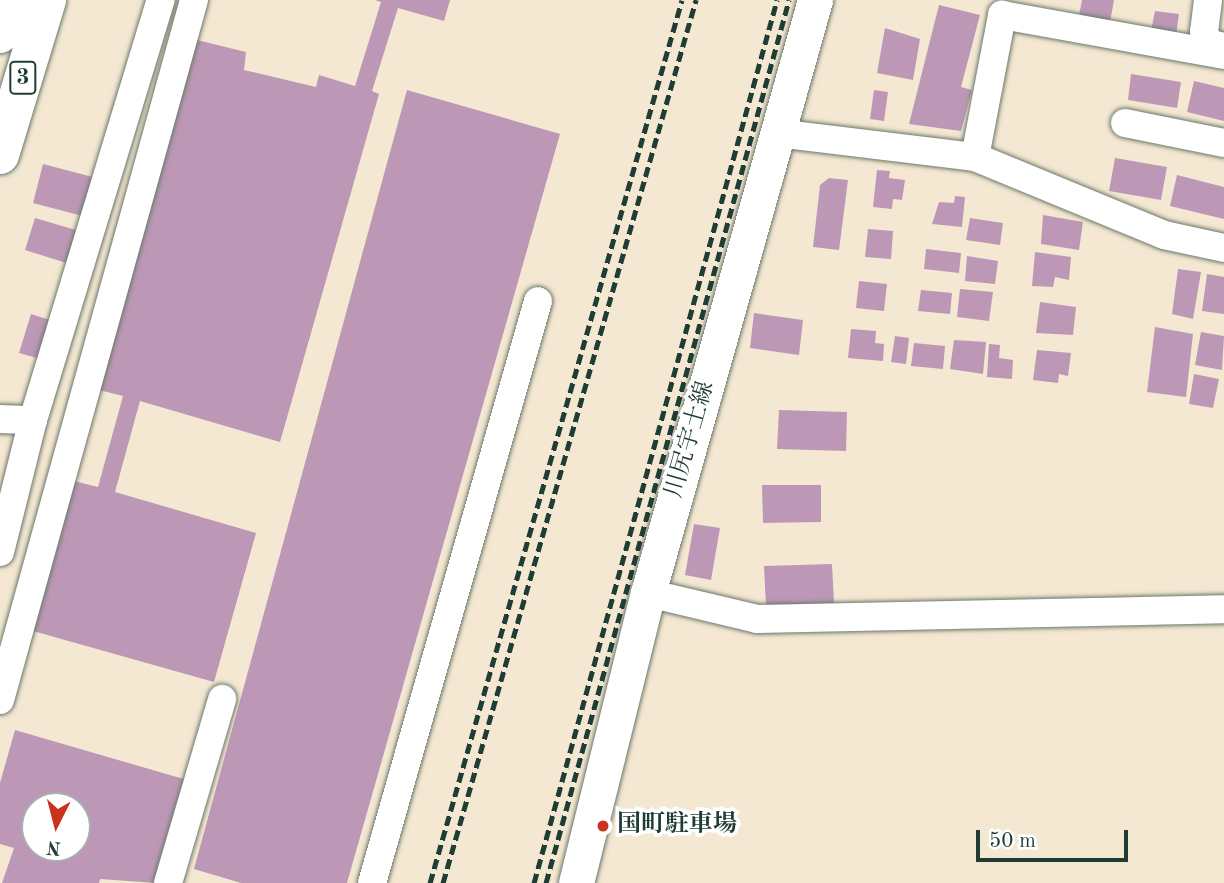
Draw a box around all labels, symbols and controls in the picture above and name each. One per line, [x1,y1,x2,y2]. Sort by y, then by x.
road number: 3 [9,58,37,97]
street label: 川尻宇土線 [661,378,721,502]
north arrow [21,792,91,862]
place label: 国町駐車場 [617,812,737,840]
scale bar [979,816,1131,860]
marker: 国町駐車場 [595,818,611,834]
text: 50 m [989,831,1036,852]
text: N [46,836,62,857]

